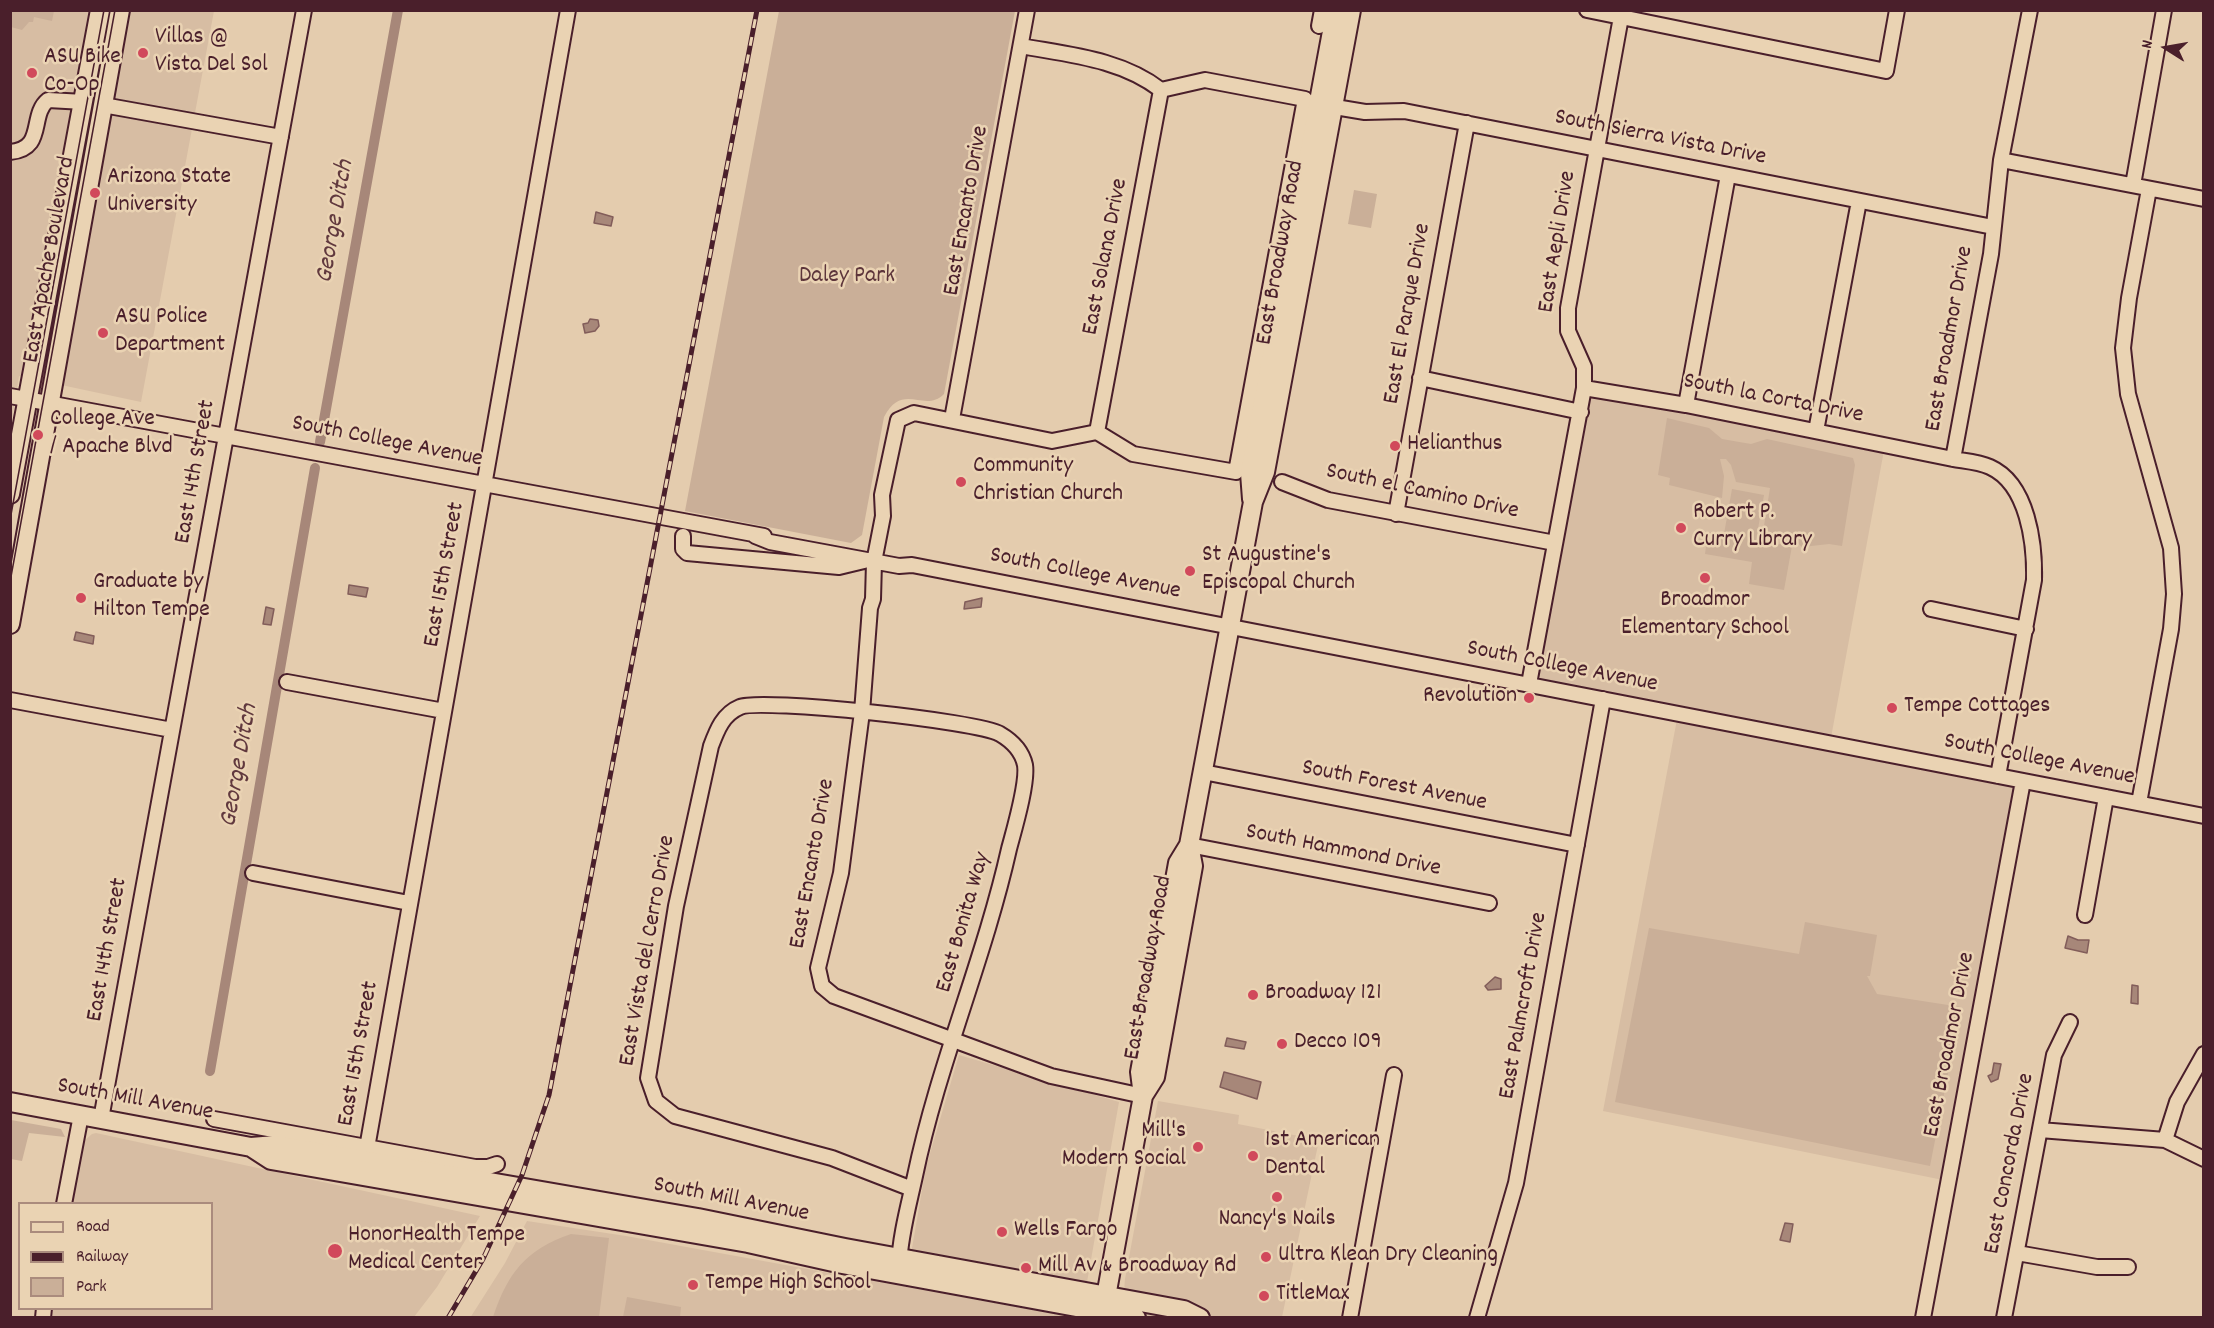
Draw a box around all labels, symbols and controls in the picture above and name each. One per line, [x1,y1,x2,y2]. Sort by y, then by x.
north arrow [2136,18,2196,78]
place label: Villas @ Vista Del Sol [155,25,268,81]
text: N [2136,38,2160,51]
place label: ASU Bike Co-Op [44,45,121,101]
marker: Villas @ Vista Del Sol [136,46,150,60]
marker: ASU Bike Co-Op [25,66,39,80]
street label: South Sierra Vista Drive [1552,104,1768,174]
street label: East Encanto Drive [939,124,997,298]
street label: East Apache Boulevard [19,155,83,365]
water label: George Ditch [311,158,363,286]
street label: East Broadway Road [1252,158,1312,348]
place label: Arizona State University [107,165,231,221]
street label: East Aepli Drive [1534,169,1584,315]
street label: East Solana Drive [1078,176,1136,338]
marker: Arizona State University [88,186,102,200]
street label: East El Parque Drive [1379,221,1439,407]
street label: East Broadmor Drive [1921,244,1981,434]
park label: Daley Park [799,264,895,292]
place label: ASU Police Department [115,305,225,361]
marker: ASU Police Department [96,326,110,340]
street label: South la Corta Drive [1681,368,1865,432]
street label: East 14th Street [170,398,224,546]
place label: College Ave / Apache Blvd [50,407,173,463]
street label: South College Avenue [289,410,485,476]
marker: College Ave / Apache Blvd [31,428,45,442]
place label: Helianthus [1407,432,1503,460]
marker: Helianthus [1388,439,1402,453]
place label: Community Christian Church [973,454,1123,510]
street label: South el Camino Drive [1323,459,1521,527]
marker: Community Christian Church [954,475,968,489]
street label: East 15th Street [419,500,473,650]
place label: Robert P. Curry Library [1693,500,1812,556]
marker: Robert P. Curry Library [1674,521,1688,535]
street label: South College Avenue [987,542,1183,608]
place label: St Augustine's Episcopal Church [1202,543,1355,599]
marker: St Augustine's Episcopal Church [1183,564,1197,578]
place label: Graduate by Hilton Tempe [93,570,210,626]
marker: Broadmor Elementary School [1698,571,1712,585]
place label: Broadmor Elementary School [1621,588,1789,644]
marker: Graduate by Hilton Tempe [74,591,88,605]
street label: South College Avenue [1464,635,1660,701]
place label: Revolution [1423,684,1517,712]
marker: Revolution [1522,691,1536,705]
place label: Tempe Cottages [1904,694,2050,722]
marker: Tempe Cottages [1885,701,1899,715]
water label: George Ditch [215,702,267,830]
street label: South College Avenue [1941,728,2137,794]
street label: South Forest Avenue [1299,755,1489,819]
street label: East Encanto Drive [785,777,843,951]
street label: South Hammond Drive [1243,819,1443,885]
street label: East Vista del Cerro Drive [615,833,683,1069]
street label: East Bonita Way [931,850,999,996]
street label: East Broadway Road [1120,873,1180,1063]
street label: East 14th Street [82,876,136,1024]
street label: East Palmcroft Drive [1494,910,1556,1102]
street label: East Broadmor Drive [1919,950,1983,1140]
street label: East 15th Street [333,979,387,1129]
place label: Broadway 121 [1265,981,1381,1009]
marker: Broadway 121 [1246,988,1260,1002]
place label: Decco 109 [1294,1030,1382,1058]
marker: Decco 109 [1275,1037,1289,1051]
street label: East Concorda Drive [1979,1071,2043,1257]
street label: South Mill Avenue [55,1073,215,1129]
place label: Mill's Modern Social [1062,1119,1186,1175]
place label: 1st American Dental [1265,1128,1380,1184]
marker: Mill's Modern Social [1191,1140,1205,1154]
marker: 1st American Dental [1246,1149,1260,1163]
street label: South Mill Avenue [651,1172,811,1230]
marker: Nancy's Nails [1270,1190,1284,1204]
legend [18,1202,213,1310]
place label: Nancy's Nails [1218,1207,1336,1235]
text: Road [76,1215,110,1240]
place label: Wells Fargo [1014,1218,1117,1246]
place label: HonorHealth Tempe Medical Center [348,1223,525,1279]
marker: Wells Fargo [995,1225,1009,1239]
marker: HonorHealth Tempe Medical Center [326,1242,344,1260]
place label: Ultra Klean Dry Cleaning [1278,1243,1498,1271]
text: Railway [76,1245,128,1270]
marker: Ultra Klean Dry Cleaning [1259,1250,1273,1264]
place label: Mill Av & Broadway Rd [1038,1254,1236,1282]
marker: Mill Av & Broadway Rd [1019,1261,1033,1275]
place label: Tempe High School [705,1271,871,1299]
text: Park [76,1275,107,1300]
marker: Tempe High School [686,1278,700,1292]
place label: TitleMax [1276,1282,1349,1310]
marker: TitleMax [1257,1289,1271,1303]

